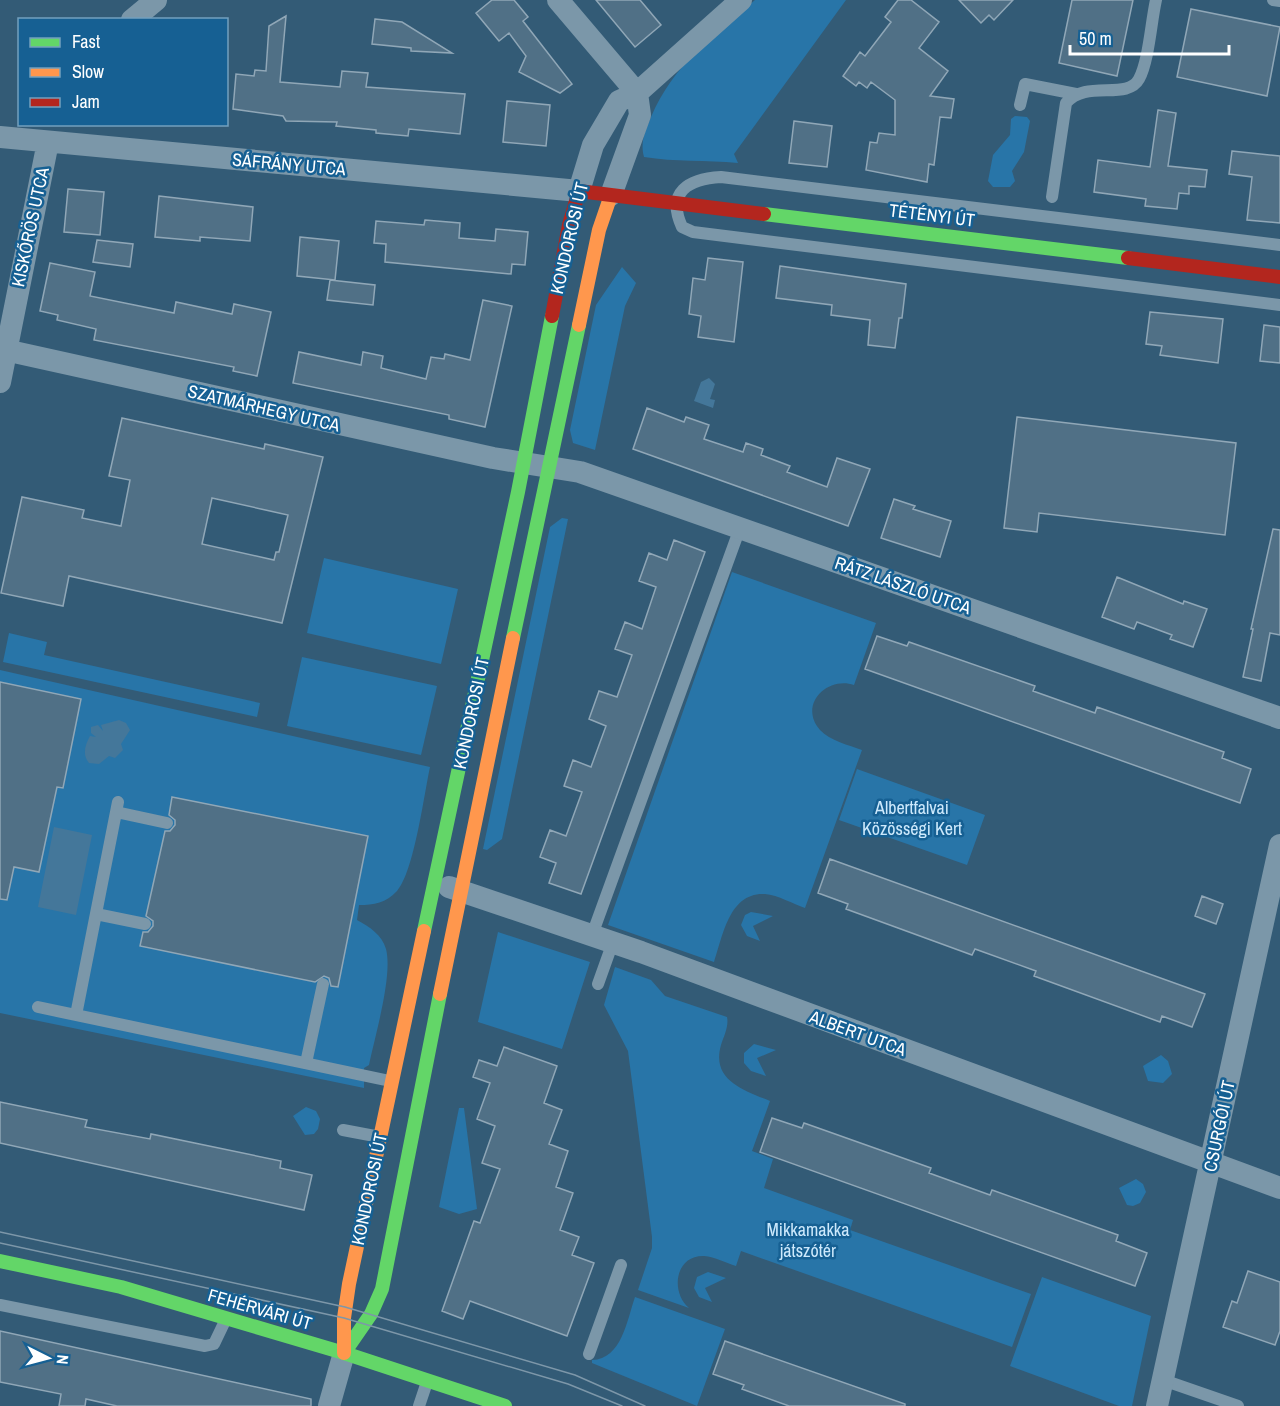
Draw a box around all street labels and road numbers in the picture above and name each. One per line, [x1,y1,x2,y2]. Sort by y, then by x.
street label: SÁFRÁNY UTCA [231,147,347,181]
street label: KISKŐRÖS UTCA [5,165,55,289]
street label: KONDOROSI ÚT [544,180,594,296]
street label: TÉTÉNYI ÚT [888,197,976,233]
street label: SZATMÁRHEGY UTCA [186,378,343,438]
street label: RÁTZ LÁSZLÓ UTCA [832,550,975,620]
street label: KONDOROSI ÚT [447,655,495,771]
street label: ALBERT UTCA [805,1004,910,1062]
street label: CSURGÓI ÚT [1197,1078,1241,1174]
street label: KONDOROSI ÚT [345,1131,393,1247]
street label: FEHÉRVÁRI ÚT [205,1282,315,1336]

